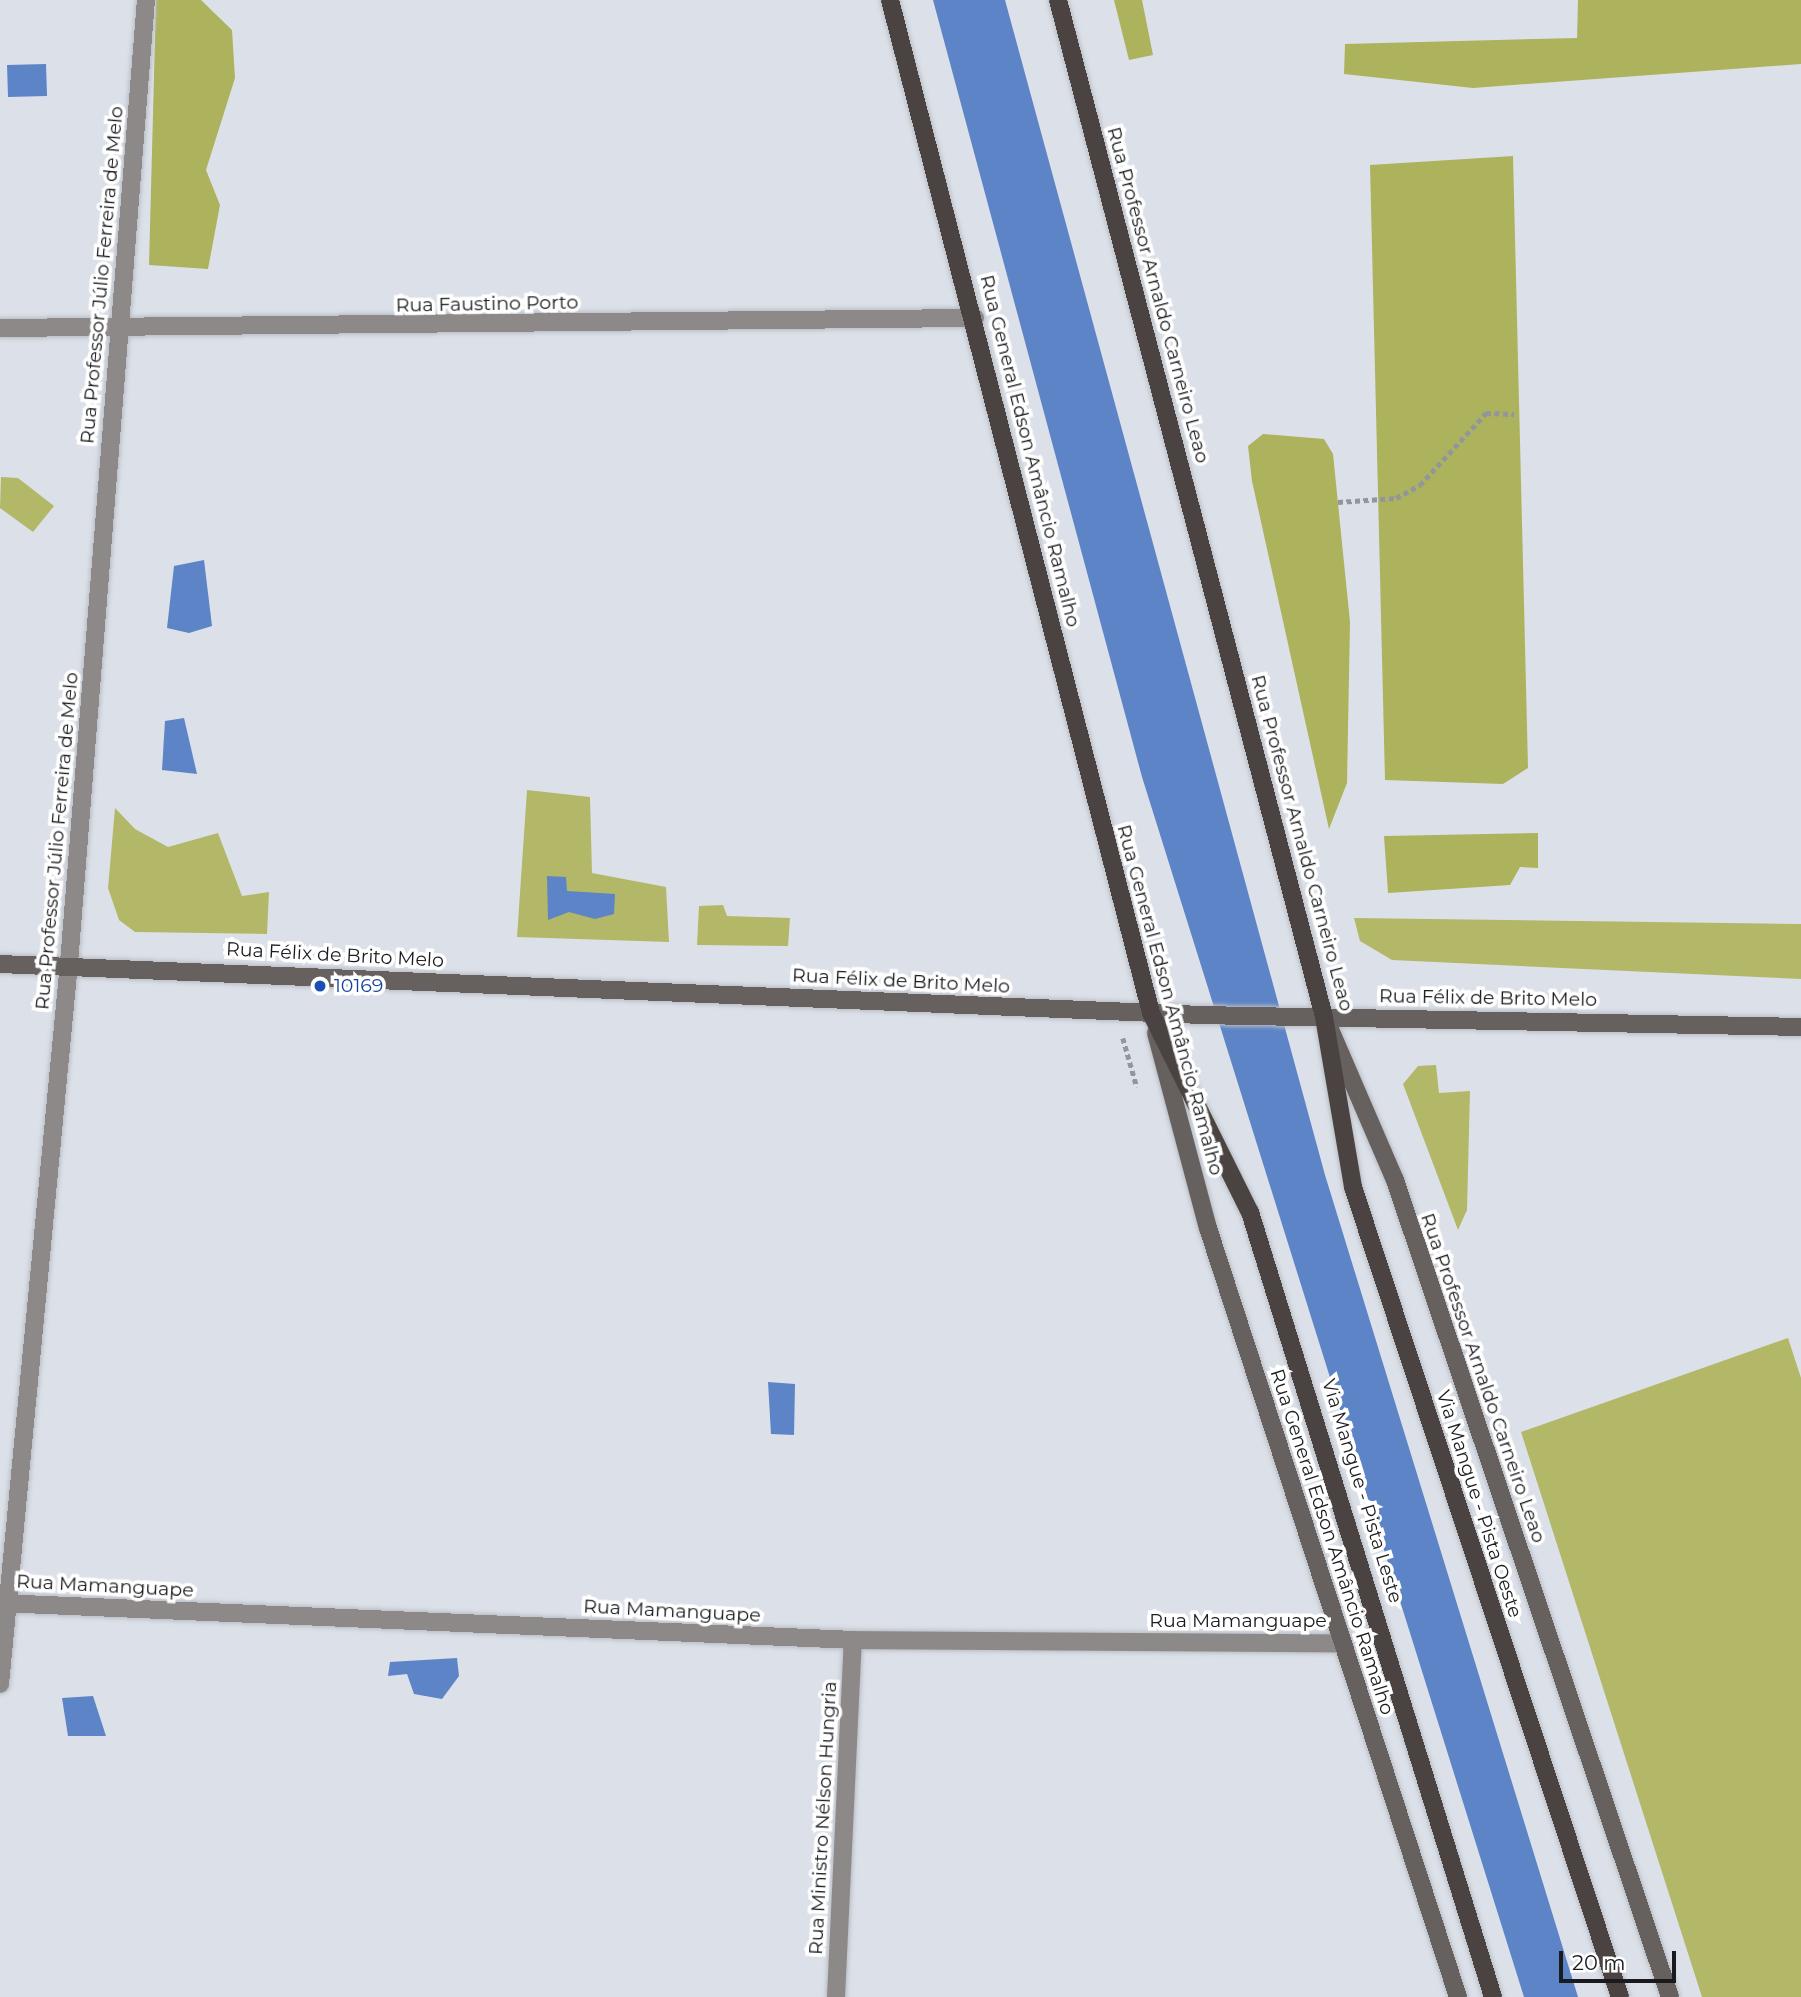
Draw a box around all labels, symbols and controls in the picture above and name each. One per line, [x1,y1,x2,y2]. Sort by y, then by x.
street label: Rua Professor Júlio Ferreira de Melo [76,105,128,445]
street label: Rua Professor Arnaldo Carneiro Leao [1102,124,1214,466]
street label: Rua General Edson Amâncio Ramalho [975,272,1085,630]
street label: Rua Faustino Porto [396,291,578,317]
street label: Rua Professor Júlio Ferreira de Melo [31,671,83,1011]
street label: Rua Professor Arnaldo Carneiro Leao [1246,672,1358,1014]
street label: Rua General Edson Amâncio Ramalho [1112,822,1228,1178]
street label: Rua Félix de Brito Melo [225,938,445,972]
street label: Rua Félix de Brito Melo [791,964,1011,998]
place label: 10169 [334,975,383,997]
marker: 10169 [312,978,328,994]
street label: Rua Félix de Brito Melo [1379,985,1597,1011]
street label: Rua Professor Arnaldo Carneiro Leao [1416,1210,1550,1546]
street label: Rua General Edson Amâncio Ramalho [1265,1366,1399,1718]
street label: Via Mangue - Pista Leste [1317,1376,1407,1606]
street label: Via Mangue - Pista Oeste [1431,1387,1527,1621]
street label: Rua Mamanguape [16,1570,194,1602]
street label: Rua Mamanguape [583,1595,761,1627]
street label: Rua Mamanguape [1149,1610,1327,1632]
street label: Rua Ministro Nélson Hungria [804,1681,842,1955]
scale bar [1563,1938,1680,1982]
text: 20 m [1572,1950,1626,1975]

